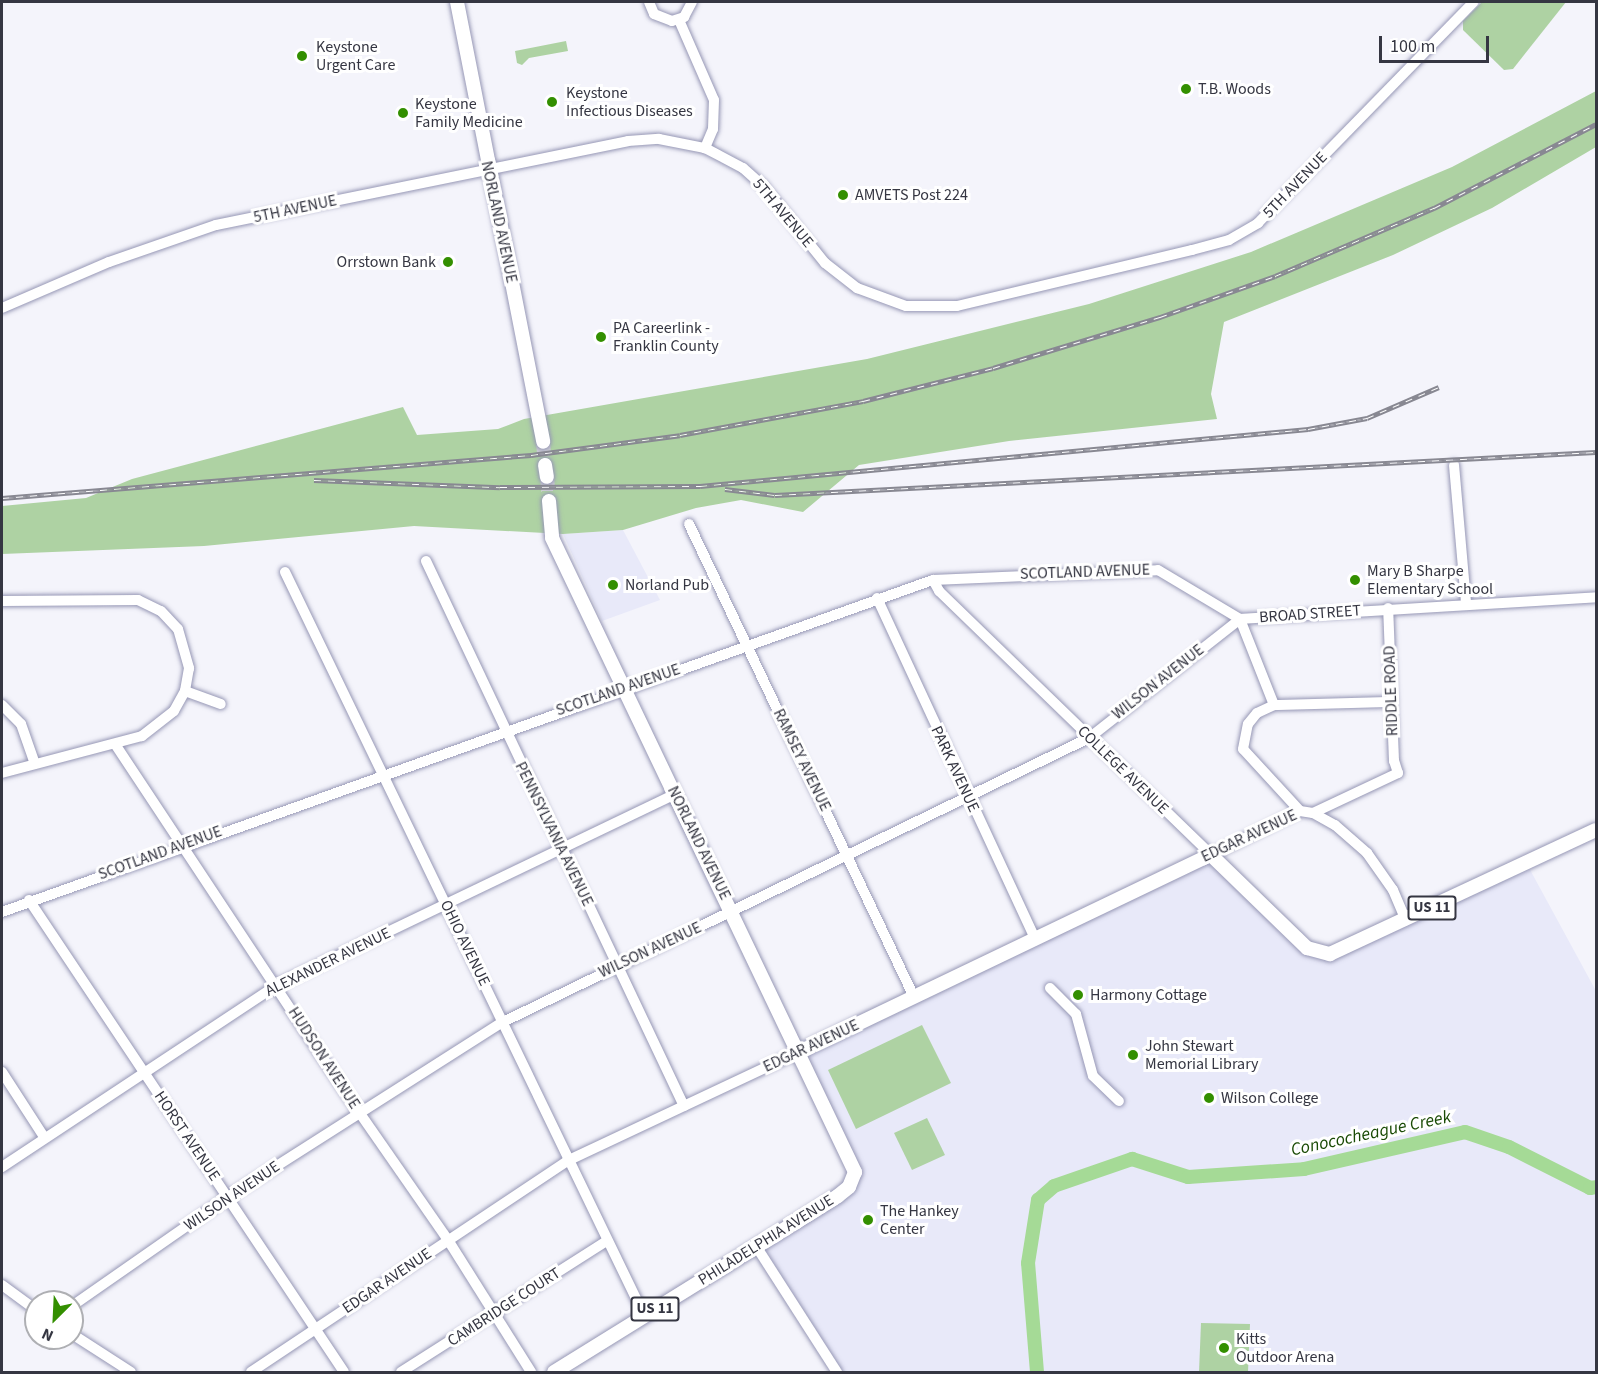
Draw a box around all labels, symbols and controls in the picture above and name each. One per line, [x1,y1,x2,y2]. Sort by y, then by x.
scale bar [1382,24,1492,62]
text: 100 m [1390,34,1435,59]
place label: Keystone Urgent Care [316,37,395,75]
marker: Keystone Urgent Care [293,47,311,65]
place label: T.B. Woods [1198,79,1271,99]
marker: T.B. Woods [1179,82,1193,96]
place label: Keystone Infectious Diseases [566,83,693,121]
marker: Keystone Infectious Diseases [543,93,561,111]
place label: Keystone Family Medicine [415,94,523,132]
marker: Keystone Family Medicine [396,106,410,120]
street label: 5TH AVENUE [1259,148,1331,222]
street label: NORLAND AVENUE [477,159,521,285]
street label: 5TH AVENUE [749,175,817,251]
place label: AMVETS Post 224 [855,185,968,205]
marker: AMVETS Post 224 [836,188,850,202]
street label: 5TH AVENUE [252,191,338,227]
place label: Orrstown Bank [337,252,436,272]
marker: Orrstown Bank [441,255,455,269]
place label: PA Careerlink - Franklin County [613,318,719,356]
marker: PA Careerlink - Franklin County [594,330,608,344]
street label: SCOTLAND AVENUE [1020,560,1150,584]
place label: Mary B Sharpe Elementary School [1367,561,1493,599]
marker: Mary B Sharpe Elementary School [1348,573,1362,587]
place label: Norland Pub [625,575,709,595]
marker: Norland Pub [606,578,620,592]
street label: BROAD STREET [1258,601,1362,627]
street label: WILSON AVENUE [1108,640,1208,724]
street label: RIDDLE ROAD [1380,645,1402,737]
street label: SCOTLAND AVENUE [553,660,683,720]
street label: RAMSEY AVENUE [769,706,835,814]
street label: COLLEGE AVENUE [1074,722,1172,818]
street label: PARK AVENUE [927,723,983,815]
street label: PENNSYLVANIA AVENUE [511,759,597,909]
street label: NORLAND AVENUE [663,783,735,903]
street label: EDGAR AVENUE [1198,805,1300,867]
street label: SCOTLAND AVENUE [96,822,224,884]
road number: US 11 [1406,896,1458,920]
street label: OHIO AVENUE [436,897,494,989]
street label: WILSON AVENUE [596,918,704,982]
street label: ALEXANDER AVENUE [262,923,394,1001]
place label: Harmony Cottage [1090,985,1207,1005]
marker: Harmony Cottage [1071,988,1085,1002]
street label: HUDSON AVENUE [284,1003,364,1113]
street label: EDGAR AVENUE [760,1015,862,1077]
place label: John Stewart Memorial Library [1145,1036,1259,1074]
marker: John Stewart Memorial Library [1126,1048,1140,1062]
street label: HORST AVENUE [150,1087,224,1185]
place label: Wilson College [1221,1088,1318,1108]
marker: Wilson College [1202,1091,1216,1105]
water label: Conococheague Creek [1289,1106,1453,1162]
street label: WILSON AVENUE [181,1157,283,1235]
street label: PHILADELPHIA AVENUE [695,1191,837,1289]
place label: The Hankey Center [880,1201,959,1239]
marker: The Hankey Center [861,1213,875,1227]
street label: EDGAR AVENUE [339,1244,435,1318]
street label: CAMBRIDGE COURT [444,1263,564,1351]
north arrow [24,1290,84,1350]
road number: US 11 [630,1297,680,1321]
text: N [38,1322,57,1347]
place label: Kitts Outdoor Arena [1236,1329,1334,1367]
marker: Kitts Outdoor Arena [1217,1341,1231,1355]

